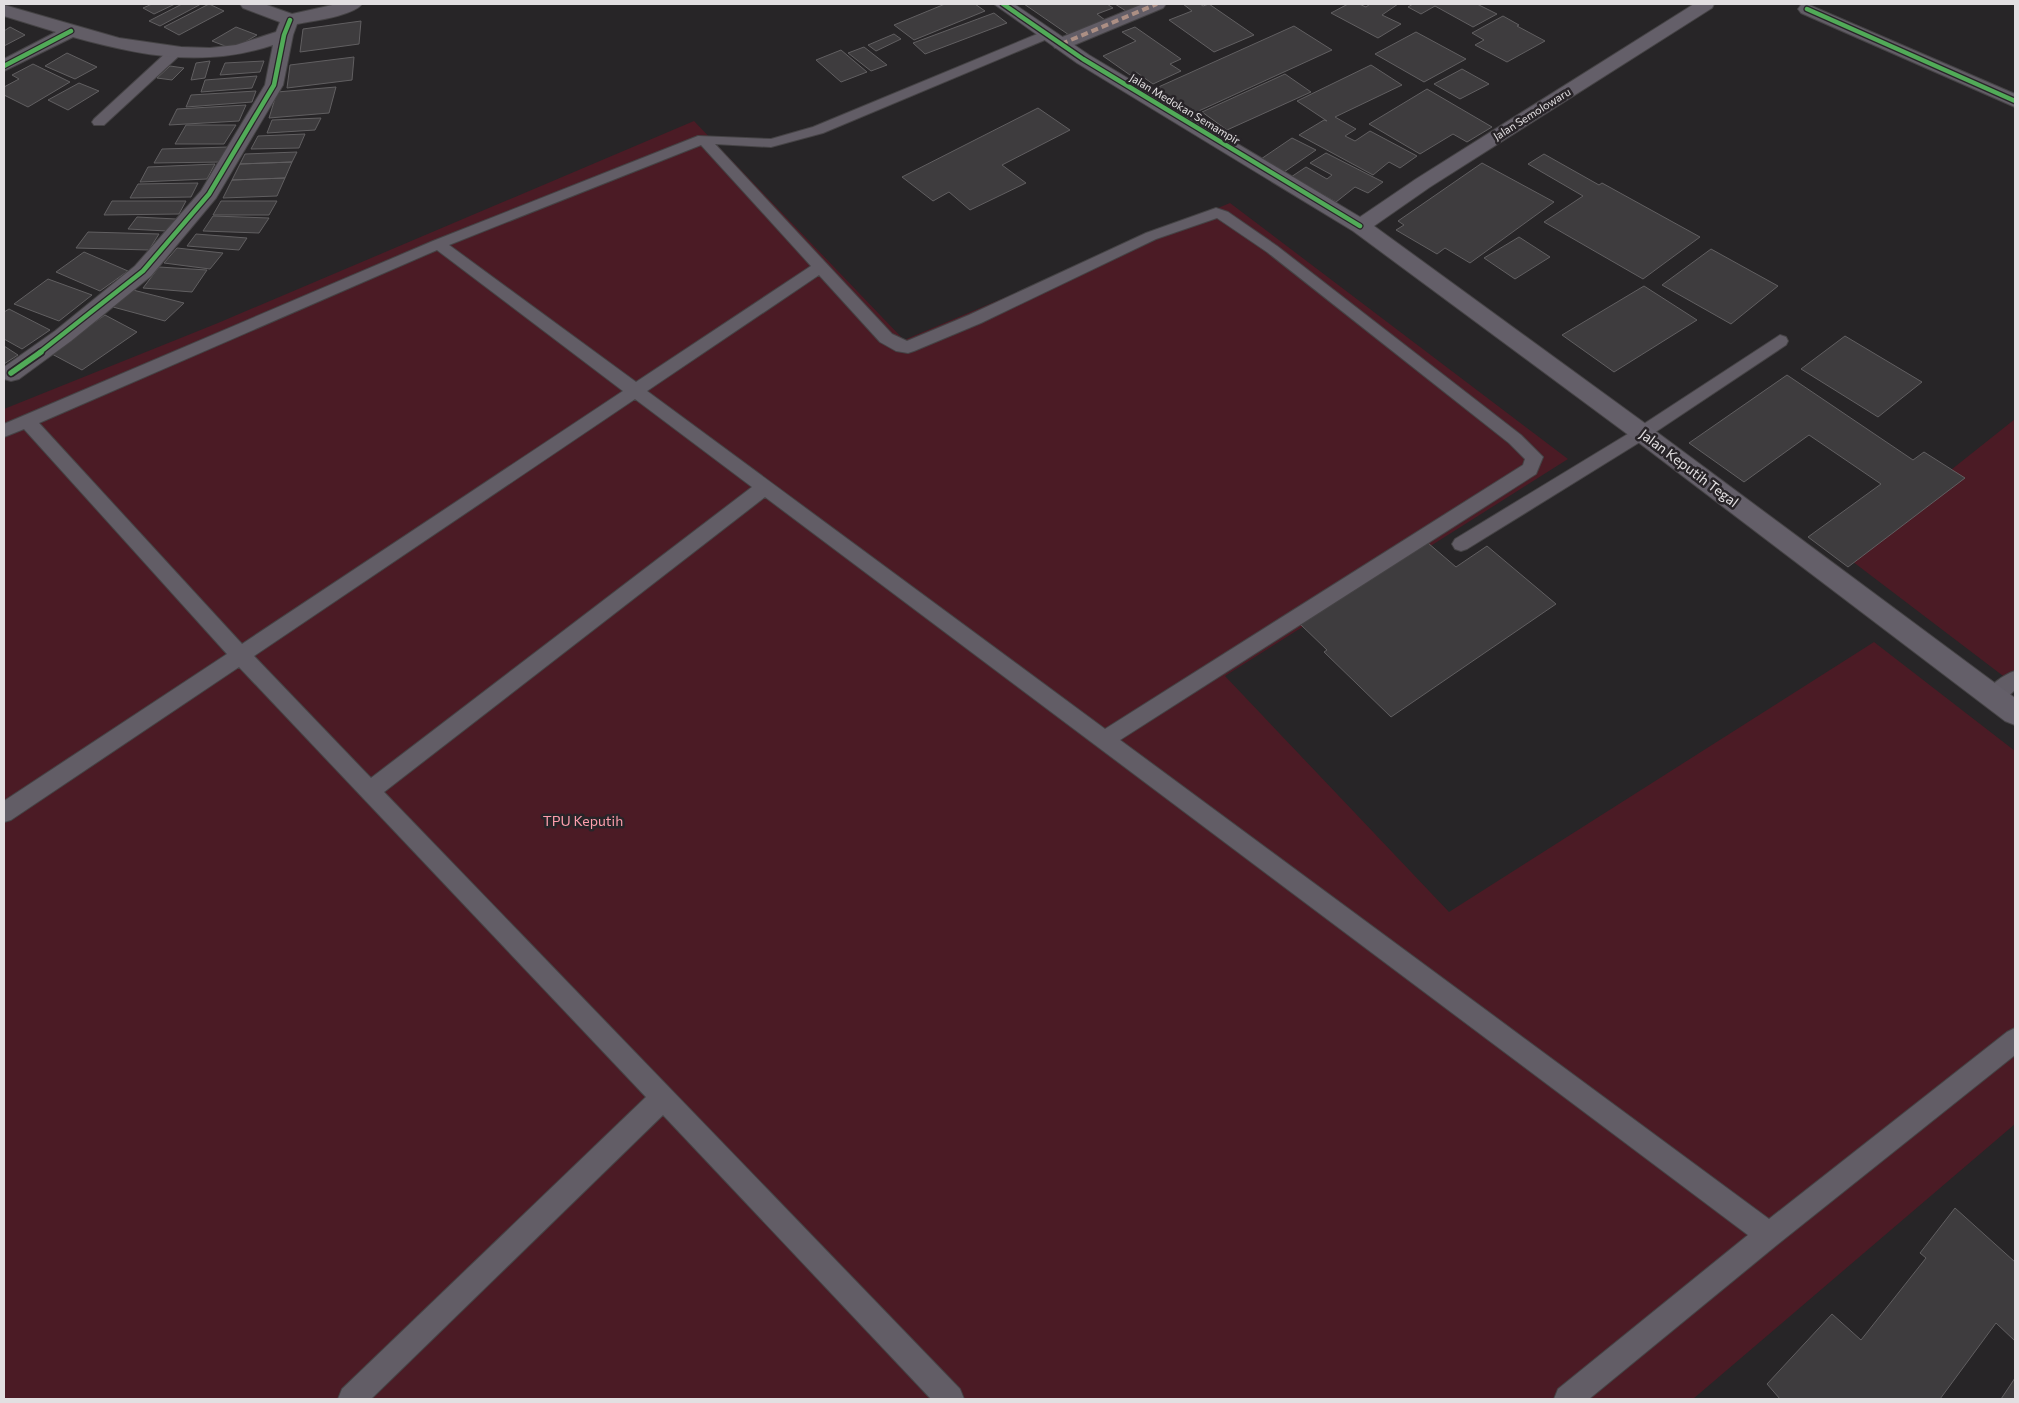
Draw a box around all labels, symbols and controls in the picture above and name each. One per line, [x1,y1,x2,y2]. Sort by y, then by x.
street label: Jalan Medokan Semampir [1127,71,1243,148]
street label: Jalan Semolowaru [1491,85,1573,143]
street label: Jalan Keputih Tegal [1637,425,1742,510]
park label: TPU Keputih [543,812,623,829]

